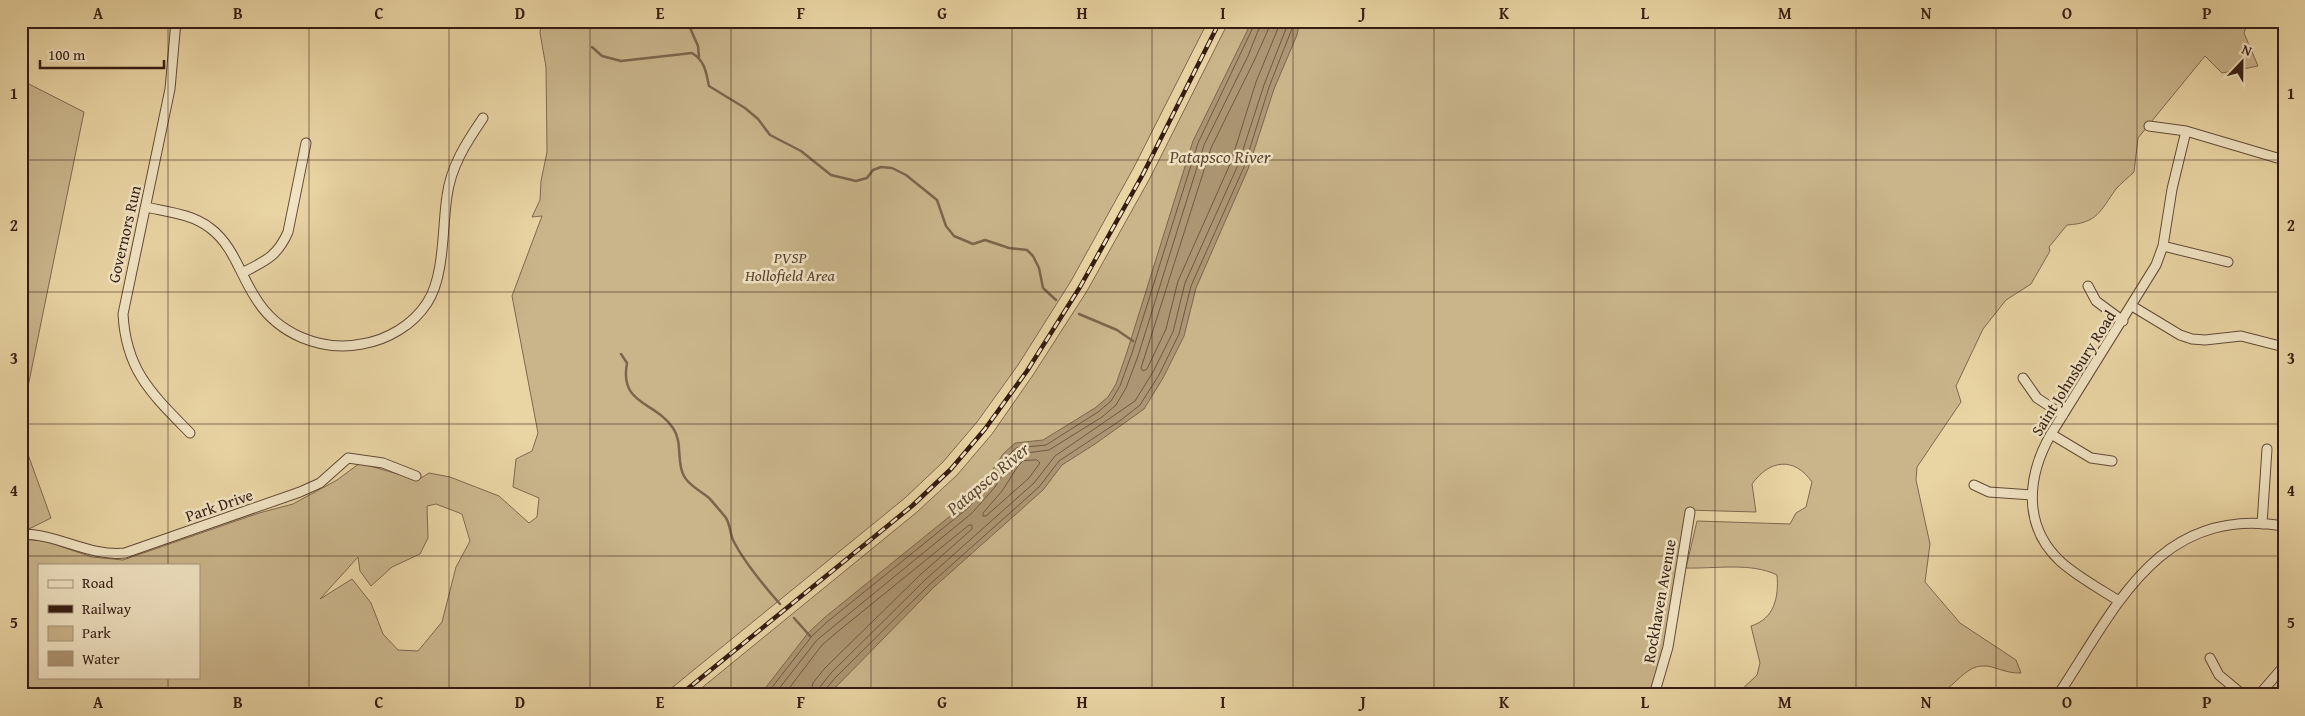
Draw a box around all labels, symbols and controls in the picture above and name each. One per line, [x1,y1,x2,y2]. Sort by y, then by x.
text: A [93,1,104,25]
text: B [233,1,243,25]
text: C [374,1,384,25]
text: D [515,1,525,25]
text: E [656,1,665,25]
text: F [797,1,805,25]
text: G [937,1,947,25]
text: H [1076,1,1088,25]
text: I [1220,1,1226,25]
text: J [1357,1,1366,25]
text: K [1499,1,1510,25]
text: L [1641,1,1650,25]
text: M [1778,1,1792,25]
text: N [1921,1,1932,25]
text: O [2062,1,2072,25]
text: P [2202,1,2212,25]
scale bar [40,38,164,70]
north arrow [2218,38,2268,88]
text: N [2239,39,2256,61]
text: 100 m [48,44,86,65]
text: 1 [10,81,18,105]
text: 1 [2287,81,2295,105]
water label: Patapsco River [1168,143,1272,170]
street label: Governors Run [101,183,147,285]
text: 2 [10,213,18,237]
text: 2 [2287,213,2295,237]
park label: PVSP Hollofield Area [744,245,836,287]
street label: Saint Johnsbury Road [2025,305,2122,440]
text: 3 [10,346,18,370]
text: 3 [2287,346,2295,370]
water label: Patapsco River [940,435,1036,522]
text: 4 [10,478,18,502]
text: 4 [2287,478,2295,502]
street label: Park Drive [182,482,256,528]
street label: Rockhaven Avenue [1636,537,1682,665]
legend [38,564,200,678]
text: Road [82,572,113,593]
text: Railway [82,598,132,619]
text: 5 [10,610,18,634]
text: 5 [2287,610,2295,634]
text: Park [82,622,111,643]
text: Water [82,648,120,669]
text: A [93,690,104,714]
text: B [233,690,243,714]
text: C [374,690,384,714]
text: D [515,690,525,714]
text: E [656,690,665,714]
text: F [797,690,805,714]
text: G [937,690,947,714]
text: H [1076,690,1088,714]
text: I [1220,690,1226,714]
text: J [1357,690,1366,714]
text: K [1499,690,1510,714]
text: L [1641,690,1650,714]
text: M [1778,690,1792,714]
text: N [1921,690,1932,714]
text: O [2062,690,2072,714]
text: P [2202,690,2212,714]

